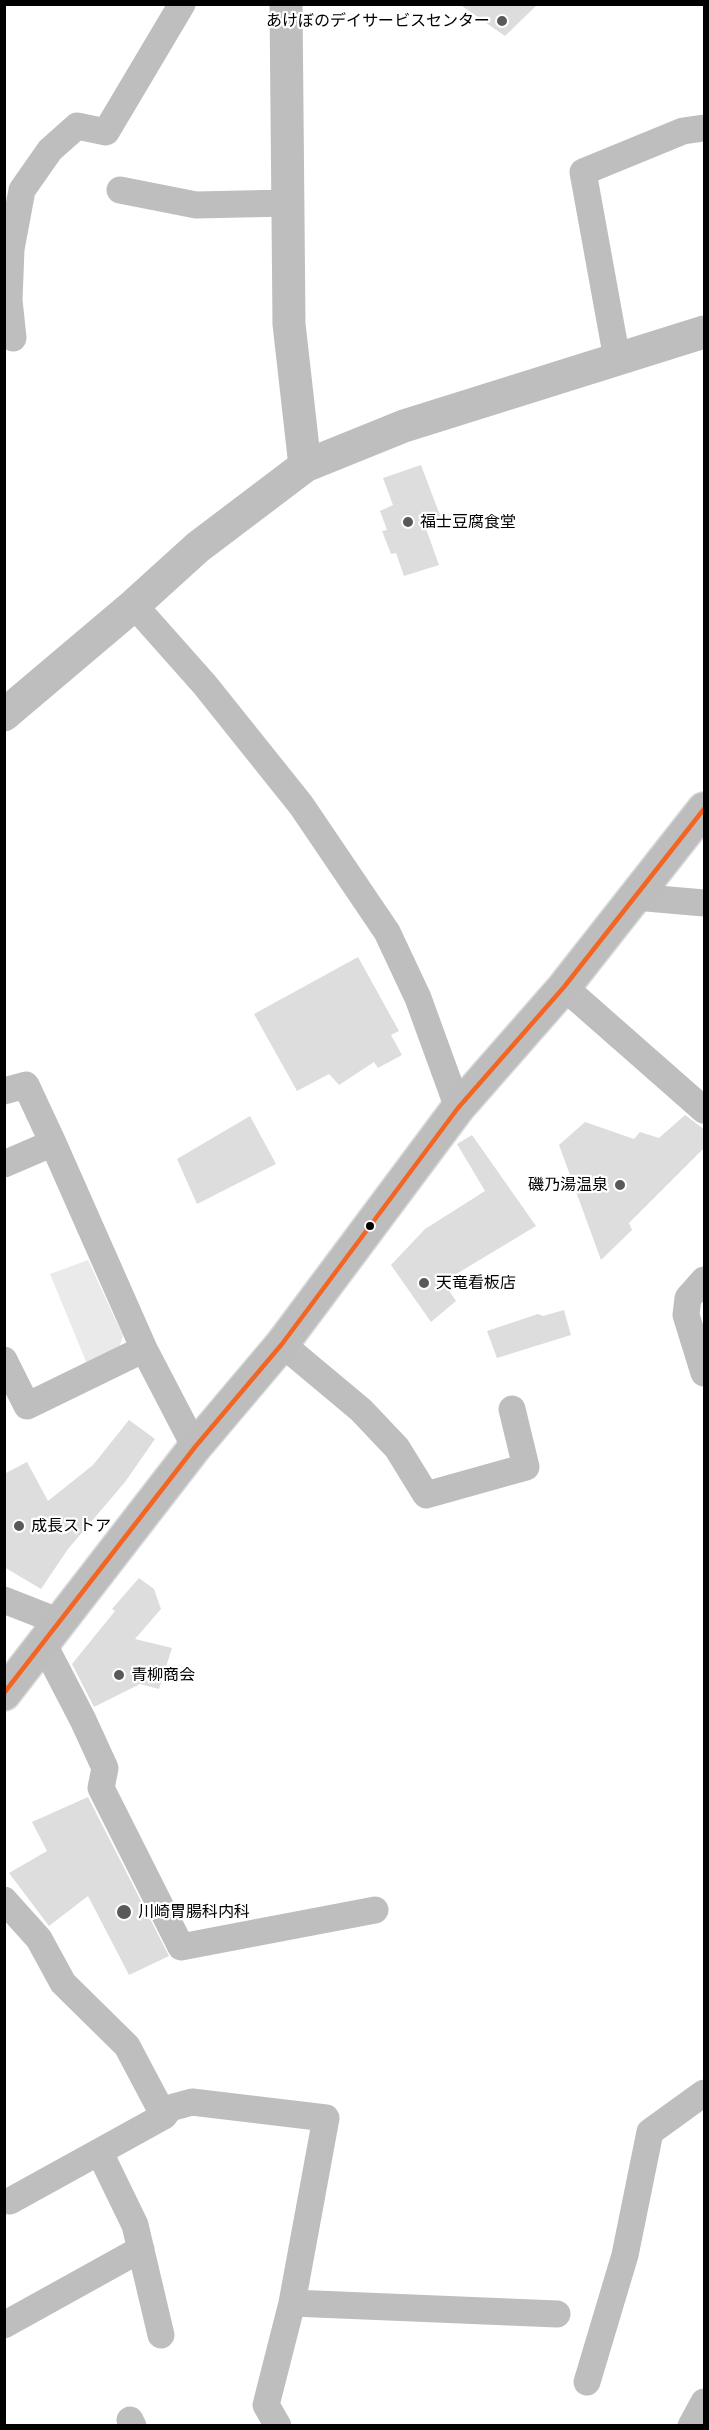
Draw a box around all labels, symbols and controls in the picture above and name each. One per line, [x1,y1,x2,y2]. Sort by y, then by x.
place label: あけぼのデイサービスセンター [266,11,490,31]
marker: あけぼのデイサービスセンター [495,14,509,28]
place label: 福士豆腐食堂 [420,512,516,532]
marker: 福士豆腐食堂 [401,515,415,529]
place label: 磯乃湯温泉 [528,1175,608,1195]
marker: 磯乃湯温泉 [613,1178,627,1192]
unlabelled marker [364,1220,376,1232]
place label: 天竜看板店 [436,1273,516,1293]
marker: 天竜看板店 [417,1276,431,1290]
place label: 成長ストア [31,1516,111,1536]
marker: 成長ストア [12,1519,26,1533]
place label: 青柳商会 [131,1665,195,1685]
marker: 青柳商会 [112,1668,126,1682]
place label: 川崎胃腸科内科 [138,1902,250,1922]
marker: 川崎胃腸科内科 [115,1903,133,1921]

